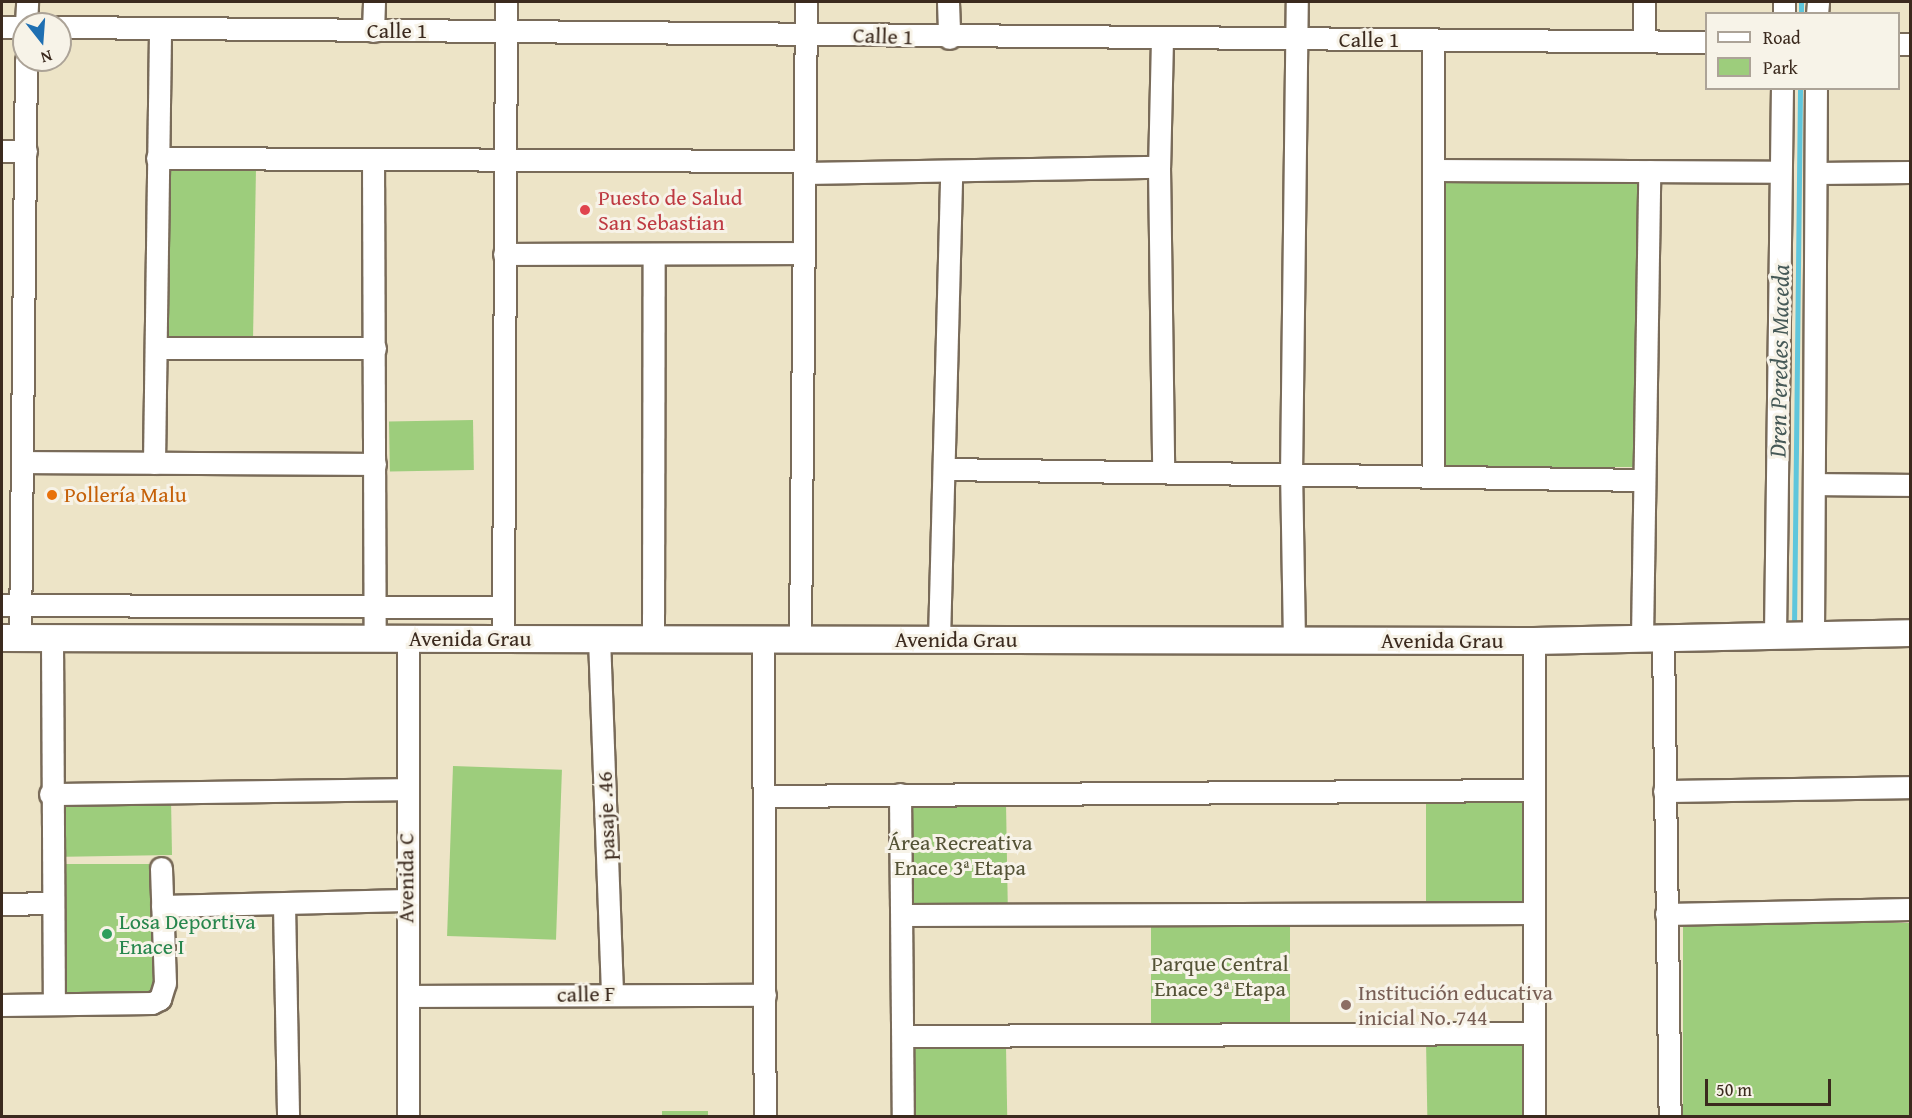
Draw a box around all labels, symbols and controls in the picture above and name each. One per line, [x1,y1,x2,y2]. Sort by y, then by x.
north arrow [12,12,72,72]
legend [1705,12,1900,90]
street label: Calle 1 [367,18,427,44]
street label: Calle 1 [852,22,914,50]
text: Road [1763,24,1801,51]
street label: Calle 1 [1339,27,1399,53]
text: N [38,44,55,70]
text: Park [1763,54,1798,81]
place label: Puesto de Salud San Sebastian [598,184,742,236]
marker: Puesto de Salud San Sebastian [576,201,594,219]
water label: Dren Peredes Maceda [1763,264,1795,458]
place label: Pollería Malu [64,482,187,508]
marker: Pollería Malu [45,488,59,502]
street label: Avenida Grau [409,626,531,652]
street label: Avenida Grau [895,627,1017,653]
street label: Avenida Grau [1381,628,1503,654]
street label: pasaje .46 [591,771,621,861]
park label: Área Recreativa Enace 3ª Etapa [888,829,1032,880]
street label: Avenida C [393,833,419,923]
place label: Losa Deportiva Enace I [119,908,256,960]
marker: Losa Deportiva Enace I [100,927,114,941]
park label: Parque Central Enace 3ª Etapa [1151,950,1289,1002]
place label: Institución educativa inicial No. 744 [1358,979,1553,1030]
street label: calle F [557,980,615,1008]
marker: Institución educativa inicial No. 744 [1339,998,1353,1012]
scale bar [1708,1067,1834,1105]
text: 50 m [1716,1076,1752,1103]

